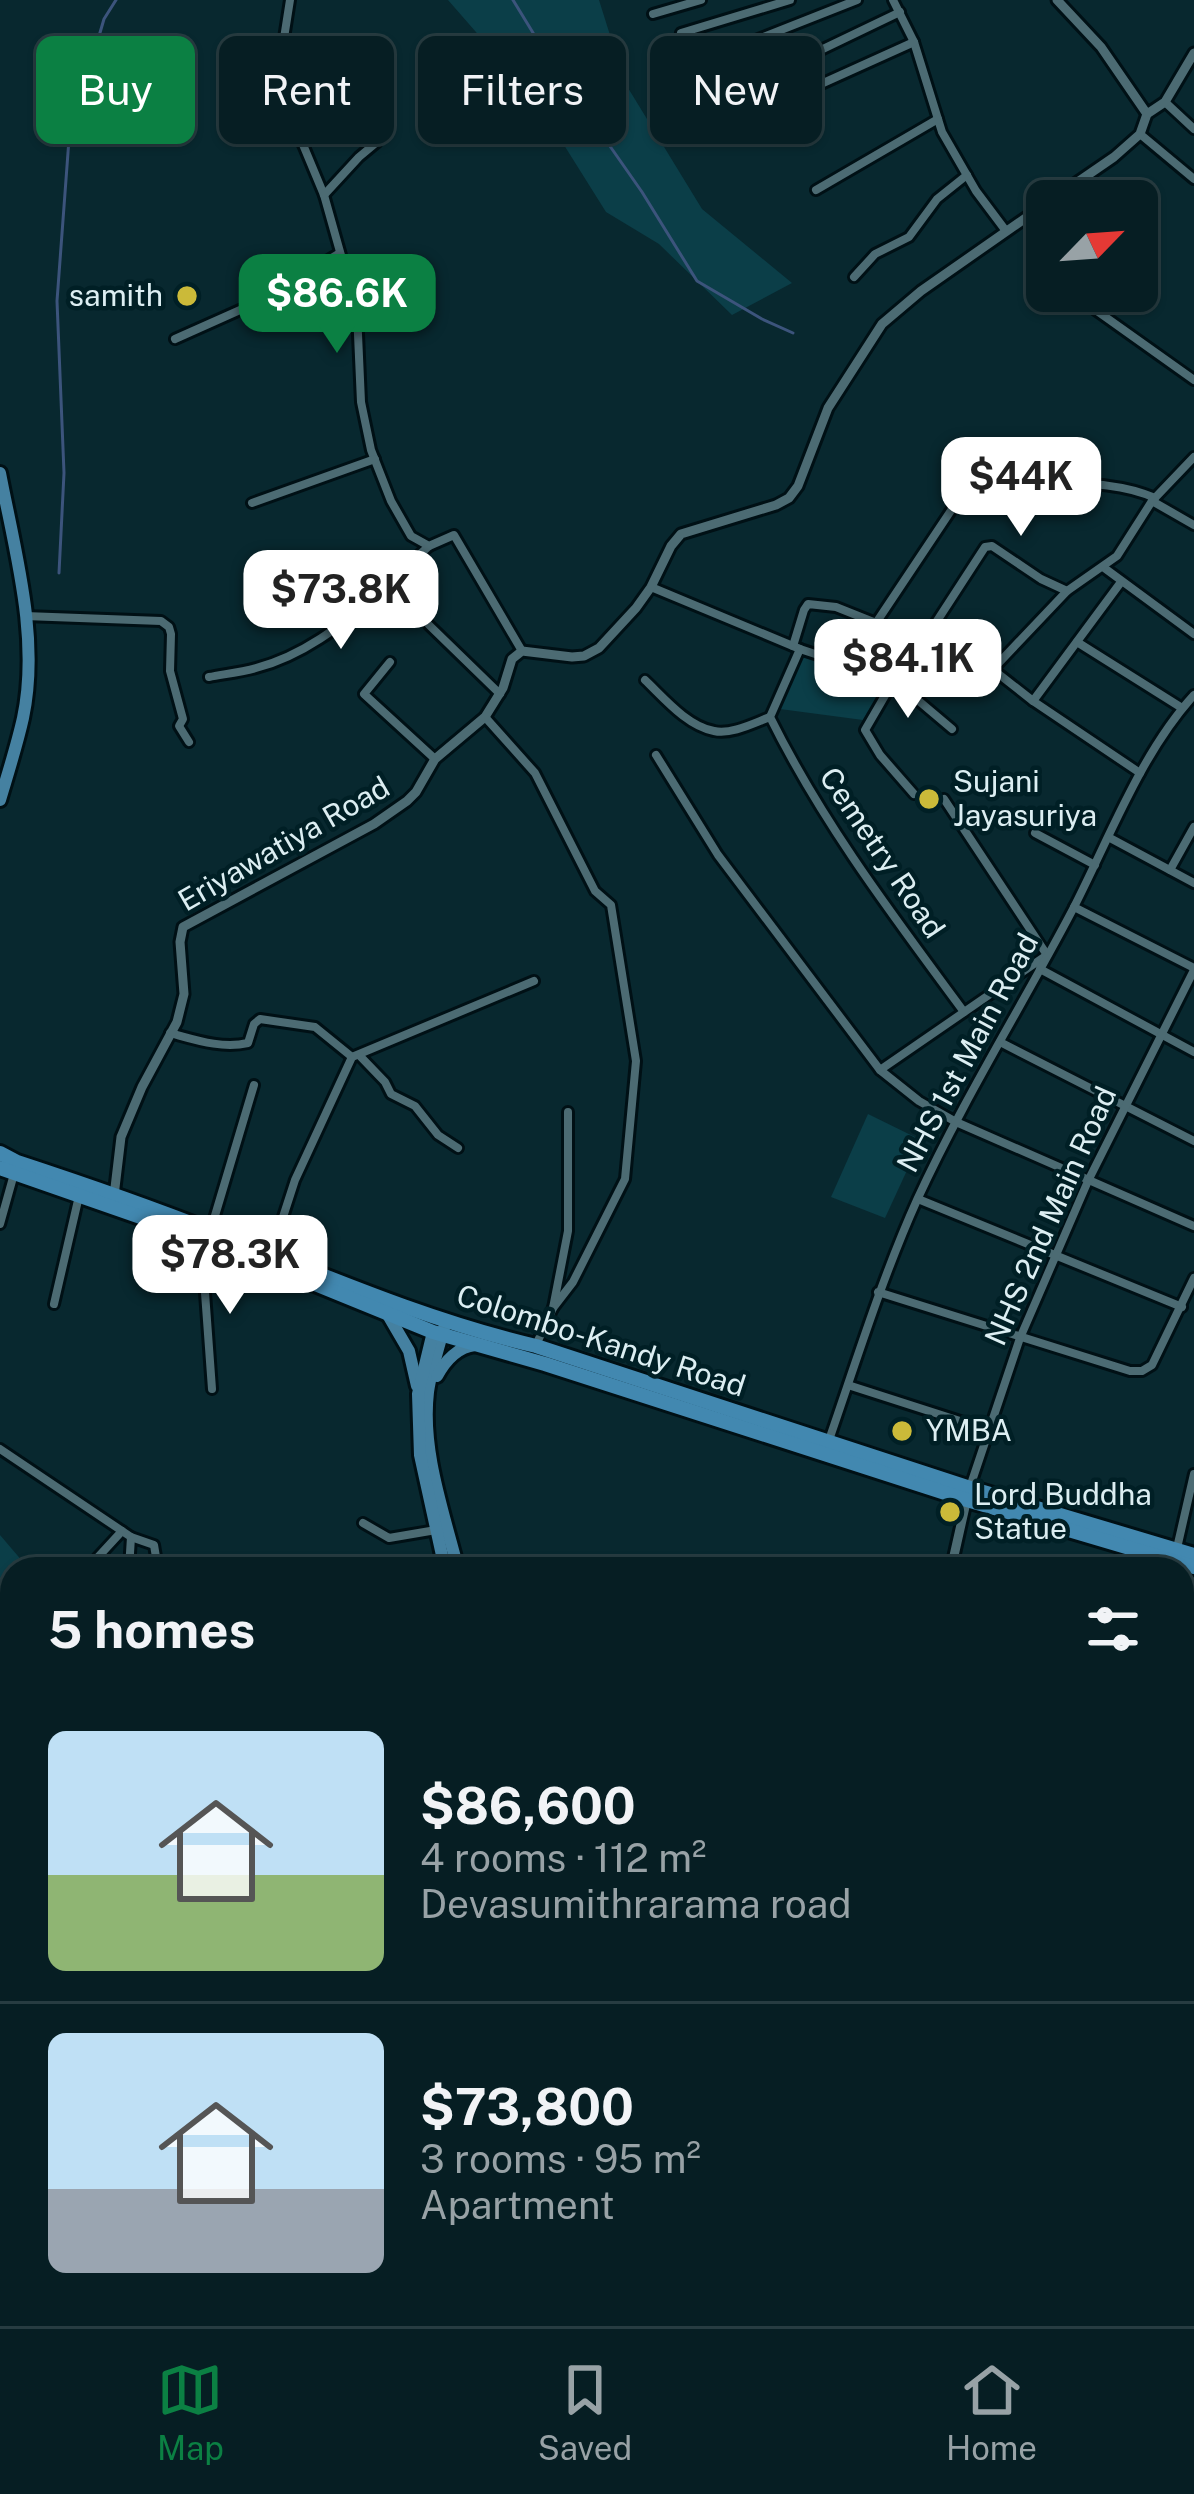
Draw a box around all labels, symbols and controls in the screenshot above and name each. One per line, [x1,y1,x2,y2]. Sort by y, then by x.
chip: Buy [36,36,195,144]
chip: Rent [219,36,394,144]
chip: Filters [418,36,626,144]
chip: New [650,36,822,144]
north arrow [1026,180,1158,312]
map controls [1026,180,1158,312]
pin: $86.6K [239,254,435,356]
text: $86.6K [266,270,408,316]
place label: samith [69,277,163,313]
marker: samith [174,283,200,309]
pin: $44K [950,437,1092,539]
text: $44K [968,453,1074,499]
pin: $73.8K [243,550,439,652]
text: $73.8K [270,566,412,612]
pin: $84.1K [810,619,1006,721]
text: $84.1K [841,635,975,681]
street label: Cemetry Road [813,760,953,945]
place label: Sujani Jayasuriya [953,763,1097,833]
street label: Eriyawatiya Road [171,768,396,918]
marker: Sujani Jayasuriya [916,786,942,812]
street label: NHS 1st Main Road [889,927,1045,1178]
street label: NHS 2nd Main Road [977,1081,1123,1351]
pin: $78.3K [132,1215,328,1317]
text: $78.3K [159,1231,301,1277]
street label: Colombo-Kandy Road [452,1276,750,1404]
place label: YMBA [926,1412,1012,1448]
marker: YMBA [889,1418,915,1444]
place label: Lord Buddha Statue [974,1476,1152,1546]
marker: Lord Buddha Statue [937,1499,963,1525]
icon: filters [1080,1596,1146,1662]
text: 5 homes [48,1600,255,1659]
text: $86,600 [420,1776,636,1835]
icon: home [144,1779,288,1923]
text: 4 rooms · 112 m² [420,1835,706,1881]
text: Devasumithrarama road [420,1881,852,1927]
text: $73,800 [420,2077,634,2136]
icon: home [144,2081,288,2225]
text: 3 rooms · 95 m² [420,2136,701,2182]
text: Apartment [420,2182,615,2228]
tab: Map [157,2357,224,2467]
tab: Saved [538,2357,632,2467]
tab: Home [946,2357,1037,2467]

